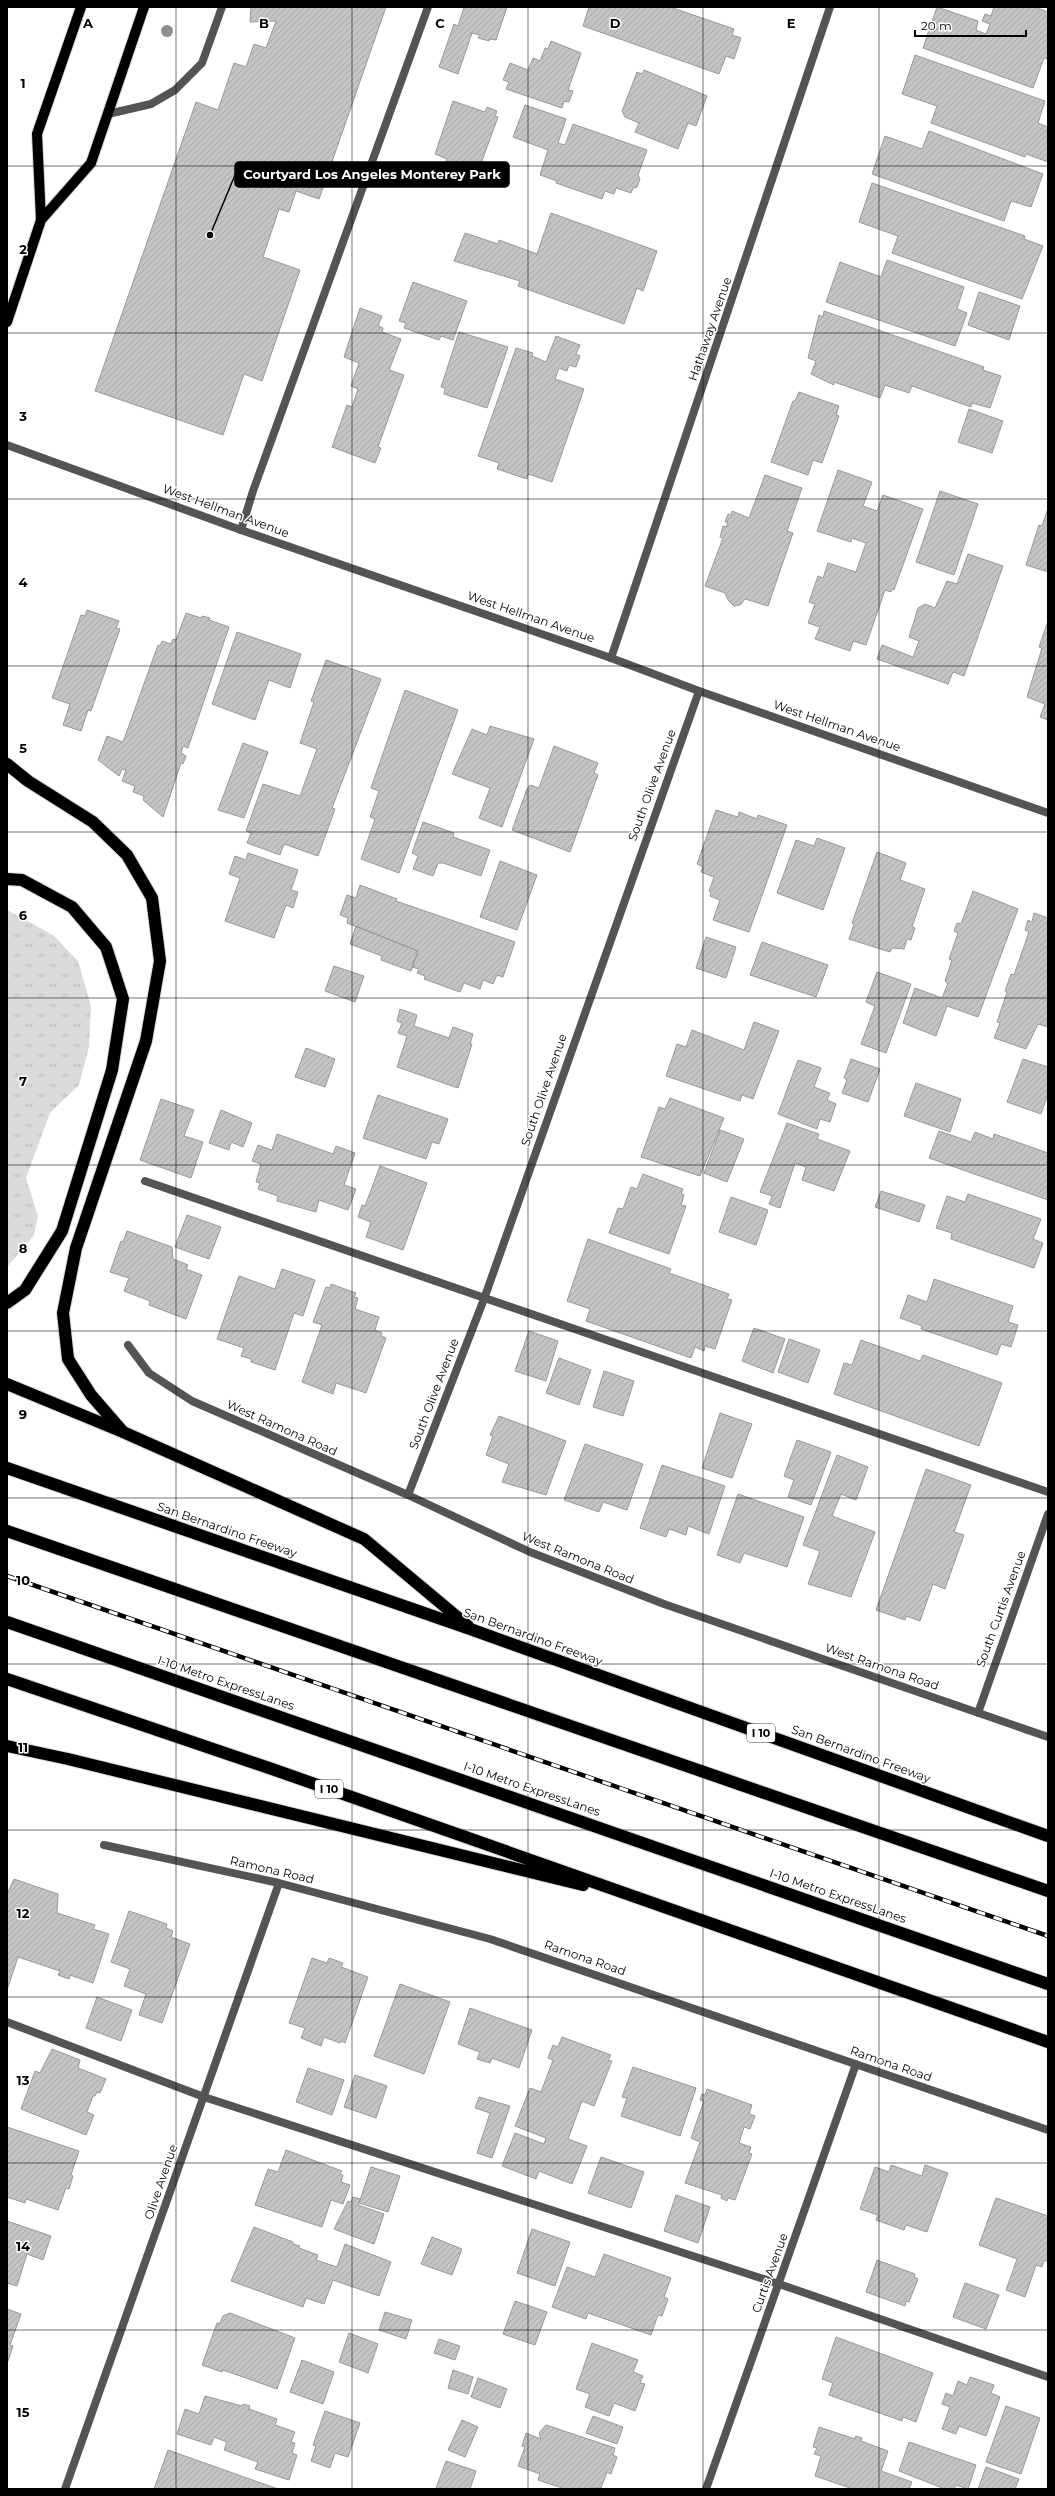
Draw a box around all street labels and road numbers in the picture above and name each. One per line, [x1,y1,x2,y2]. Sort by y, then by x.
street label: Hathaway Avenue [685,275,734,383]
street label: West Hellman Avenue [161,481,292,540]
street label: West Hellman Avenue [466,588,597,645]
street label: West Hellman Avenue [772,697,903,754]
street label: South Olive Avenue [624,727,679,843]
street label: South Olive Avenue [517,1032,570,1148]
street label: South Olive Avenue [405,1336,462,1451]
street label: West Ramona Road [225,1396,340,1459]
street label: San Bernardino Freeway [155,1499,300,1561]
street label: West Ramona Road [520,1528,636,1587]
street label: South Curtis Avenue [972,1549,1029,1669]
street label: San Bernardino Freeway [462,1604,605,1669]
street label: West Ramona Road [823,1640,941,1693]
street label: I-10 Metro ExpressLanes [156,1652,297,1713]
street label: San Bernardino Freeway [790,1721,933,1786]
road number: I 10 [747,1724,775,1742]
street label: I-10 Metro ExpressLanes [462,1758,603,1819]
road number: I 10 [315,1780,343,1798]
street label: Ramona Road [229,1853,316,1886]
street label: I-10 Metro ExpressLanes [768,1865,909,1926]
street label: Ramona Road [542,1936,628,1979]
street label: Ramona Road [848,2042,934,2085]
street label: Olive Avenue [141,2142,180,2221]
street label: Curtis Avenue [748,2231,791,2315]

